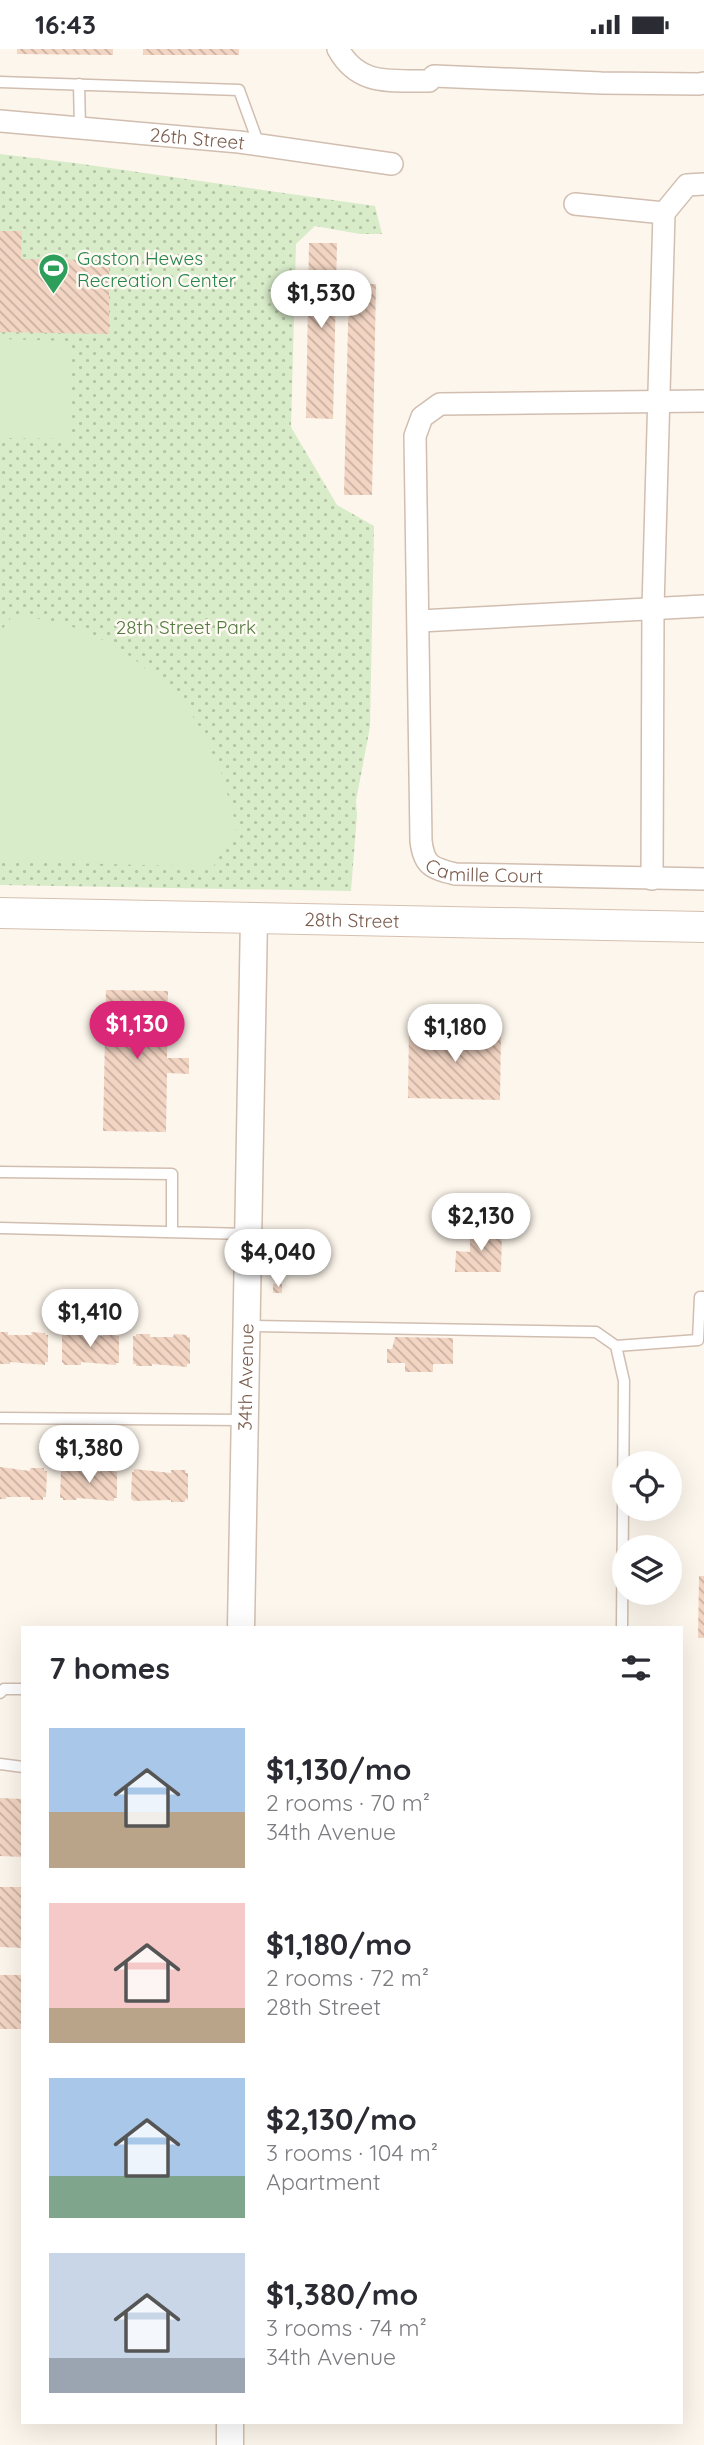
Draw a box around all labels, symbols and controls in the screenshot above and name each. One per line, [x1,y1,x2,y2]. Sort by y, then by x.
text: 16:43 [35,8,96,41]
street label: 26th Street [149,122,246,155]
place label: Gaston Hewes Recreation Center [77,246,237,292]
sports icon: Gaston Hewes Recreation Center [37,252,71,296]
pin: $1,530 [264,271,378,330]
text: $1,530 [287,278,355,307]
park label: 28th Street Park [116,615,256,639]
street label: Camille Court [421,853,543,888]
street label: 28th Street [304,907,400,933]
pin: $1,130 [80,1002,194,1061]
pin: $1,180 [398,1005,512,1064]
text: $1,130 [106,1009,168,1038]
text: $1,180 [423,1012,487,1041]
pin: $2,130 [424,1193,538,1253]
text: $2,130 [448,1201,514,1230]
pin: $4,040 [221,1229,335,1289]
text: $4,040 [240,1237,316,1266]
pin: $1,410 [33,1289,147,1349]
text: $1,410 [58,1297,122,1326]
street label: 34th Avenue [233,1323,259,1431]
pin: $1,380 [32,1425,146,1485]
text: $1,380 [55,1433,123,1462]
map controls [612,1451,682,1605]
button: locate [612,1451,682,1521]
button: layers [612,1535,682,1605]
text: 7 homes [49,1649,170,1687]
icon: filters [617,1649,655,1687]
text: $1,130/mo [266,1750,411,1788]
icon: home [105,1756,189,1840]
text: 2 rooms · 70 m² [266,1788,430,1817]
text: 34th Avenue [266,1817,396,1846]
text: $1,180/mo [266,1925,412,1963]
icon: home [105,1931,189,2015]
text: 2 rooms · 72 m² [266,1963,429,1992]
text: 28th Street [266,1992,381,2021]
text: $2,130/mo [266,2100,417,2138]
icon: home [105,2106,189,2190]
text: 3 rooms · 104 m² [266,2138,438,2167]
text: Apartment [266,2167,380,2196]
text: $1,380/mo [266,2275,418,2313]
icon: home [105,2281,189,2365]
text: 3 rooms · 74 m² [266,2313,427,2342]
text: 34th Avenue [266,2342,396,2371]

